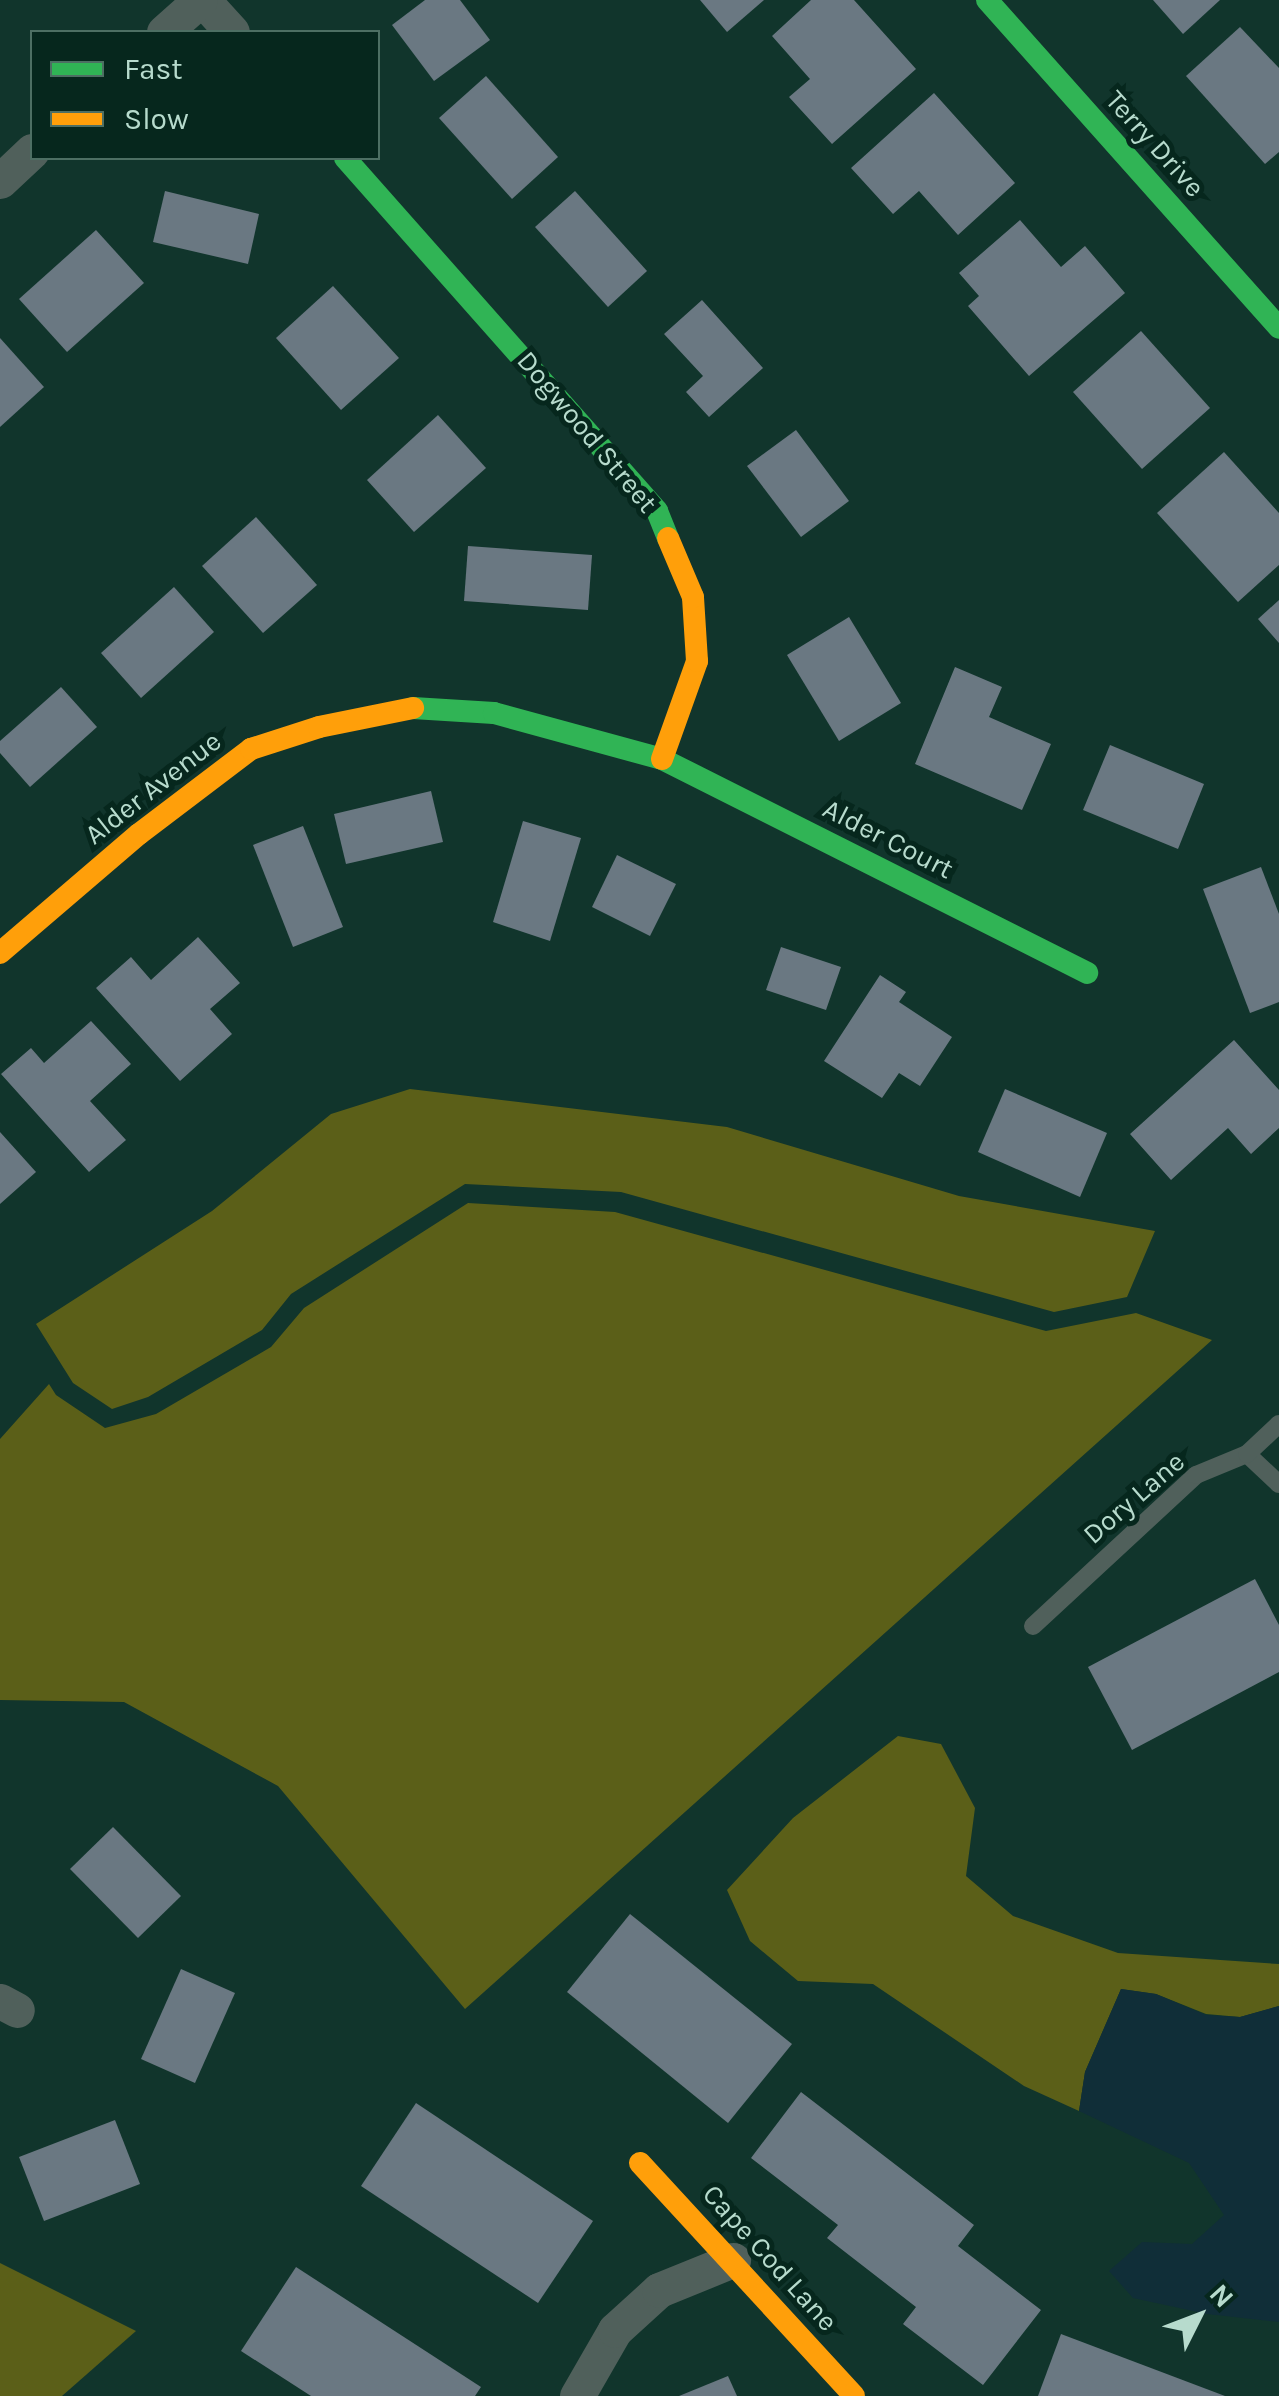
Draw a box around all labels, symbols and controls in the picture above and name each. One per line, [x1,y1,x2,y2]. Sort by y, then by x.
legend [30,30,380,160]
text: Fast [124,51,183,87]
street label: Terry Drive [1098,84,1212,204]
text: Slow [124,101,189,137]
street label: Dogwood Street [510,344,664,520]
street label: Alder Avenue [78,724,228,852]
street label: Alder Court [817,792,959,886]
street label: Dory Lane [1076,1445,1192,1551]
street label: Cape Cod Lane [695,2178,845,2338]
north arrow [1149,2266,1249,2366]
text: N [1203,2277,1241,2314]

